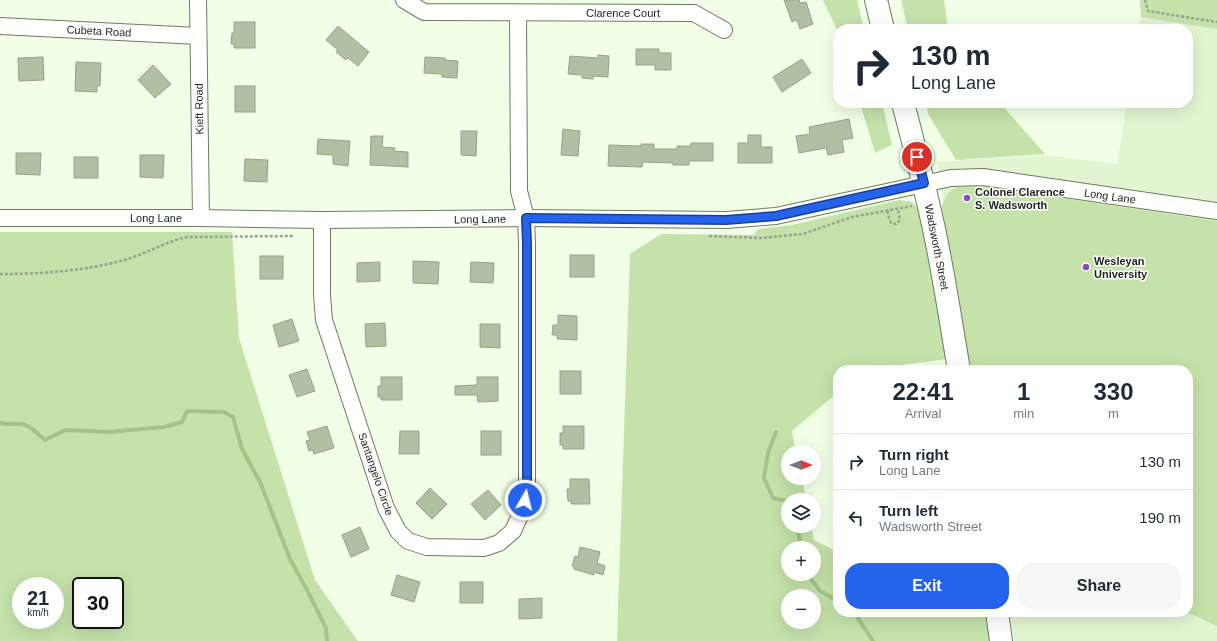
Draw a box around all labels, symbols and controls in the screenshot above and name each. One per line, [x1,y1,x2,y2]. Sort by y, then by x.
street label: Clarence Court [586,7,660,19]
street label: Cubeta Road [66,23,132,39]
icon: right [845,40,897,92]
text: 130 m [911,40,990,71]
text: Long Lane [911,73,996,93]
street label: Kieft Road [193,83,205,135]
pin [900,140,934,174]
icon: arrive [906,146,928,168]
place label: Colonel Clarence S. Wadsworth [975,186,1065,211]
street label: Long Lane [1083,186,1137,206]
marker: Colonel Clarence S. Wadsworth [962,193,972,203]
street label: Wadsworth Street [923,203,951,291]
street label: Long Lane [130,212,182,224]
street label: Long Lane [454,213,506,225]
place label: Wesleyan University [1094,255,1148,280]
marker: Wesleyan University [1081,262,1091,272]
text: 22:41 [892,378,954,405]
text: 1 [1017,378,1030,405]
text: 330 [1094,378,1134,405]
text: Arrival [905,406,942,421]
text: min [1013,406,1034,421]
text: m [1108,406,1119,421]
street label: Santangelo Circle [356,431,396,517]
north arrow [781,445,821,485]
map controls [781,445,821,629]
text: Turn right [879,446,949,463]
icon: right [845,451,867,473]
text: 130 m [1139,453,1181,470]
text: Long Lane [879,463,940,478]
position arrow [504,479,546,521]
button: layers [781,493,821,533]
text: Turn left [879,502,938,519]
icon: left [845,507,867,529]
text: 190 m [1139,509,1181,526]
text: Wadsworth Street [879,519,982,534]
button: + [781,541,821,581]
button: Exit [845,563,1009,609]
button: Share [1017,563,1181,609]
speed limit sign: 30 [72,577,124,629]
text: 21 [27,587,49,609]
button: − [781,589,821,629]
text: km/h [27,607,49,618]

